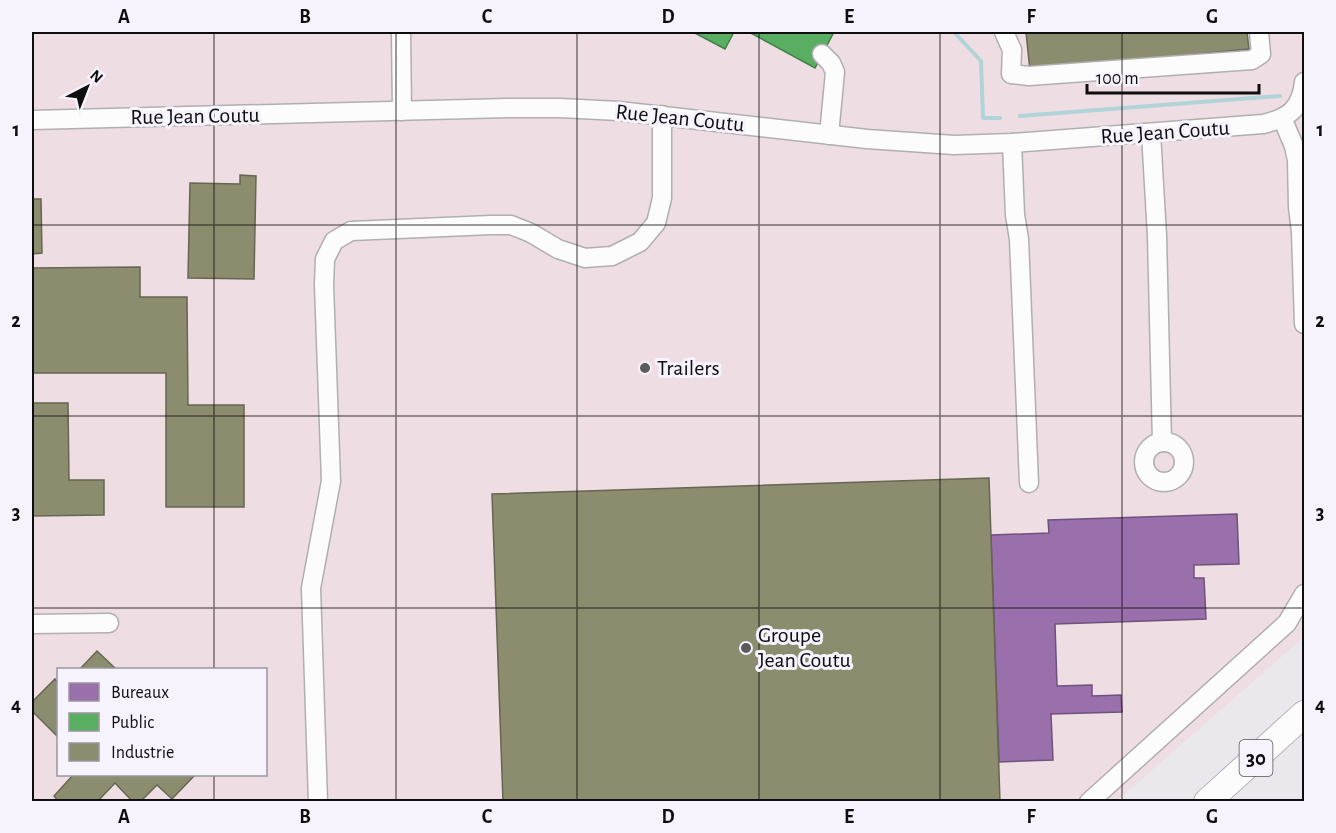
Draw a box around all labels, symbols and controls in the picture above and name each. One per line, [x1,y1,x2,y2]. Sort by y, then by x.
text: A [118,7,130,27]
text: B [299,7,311,27]
text: C [482,7,493,27]
text: D [661,7,675,27]
text: E [844,7,854,27]
text: F [1026,7,1036,27]
text: G [1206,7,1218,27]
north arrow [57,57,117,117]
scale bar [1087,57,1260,95]
text: N [87,67,106,86]
text: 100 m [1096,70,1139,88]
street label: Rue Jean Coutu [614,100,746,136]
street label: Rue Jean Coutu [130,104,260,128]
street label: Rue Jean Coutu [1100,117,1230,147]
text: 1 [12,120,20,140]
text: 1 [1316,120,1324,140]
text: 2 [11,311,21,331]
text: 2 [1315,311,1325,331]
place label: Trailers [657,357,720,379]
marker: Trailers [638,361,652,375]
text: 3 [12,503,20,523]
text: 3 [1316,503,1324,523]
place label: Groupe Jean Coutu [758,624,851,671]
marker: Groupe Jean Coutu [739,641,753,655]
legend [57,668,267,776]
text: Bureaux [111,684,169,702]
text: 4 [11,695,21,715]
text: 4 [1315,695,1325,715]
text: Public [111,714,154,732]
road number: 30 [1240,740,1272,776]
text: Industrie [111,744,174,762]
text: A [118,807,130,827]
text: B [299,807,311,827]
text: C [482,807,493,827]
text: D [661,807,675,827]
text: E [844,807,854,827]
text: F [1026,807,1036,827]
text: G [1206,807,1218,827]

